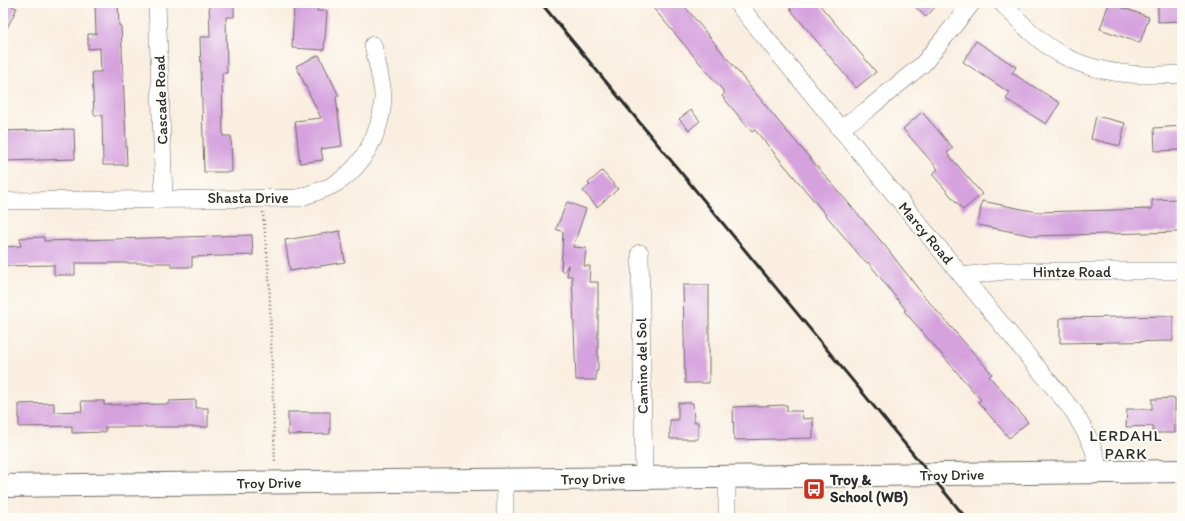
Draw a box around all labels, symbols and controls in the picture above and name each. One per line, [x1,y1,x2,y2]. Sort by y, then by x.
street label: Cascade Road [150,54,172,145]
street label: Shasta Drive [207,189,289,207]
street label: Marcy Road [895,198,958,268]
street label: Hintze Road [1033,263,1112,281]
street label: Camino del Sol [632,317,652,414]
district label: LERDAHL PARK [1089,426,1163,463]
street label: Troy Drive [919,465,985,485]
street label: Troy Drive [560,469,626,489]
place label: Troy & School (WB) [829,471,908,507]
street label: Troy Drive [236,473,302,493]
bus stop icon: Troy & School (WB) [801,476,827,502]

